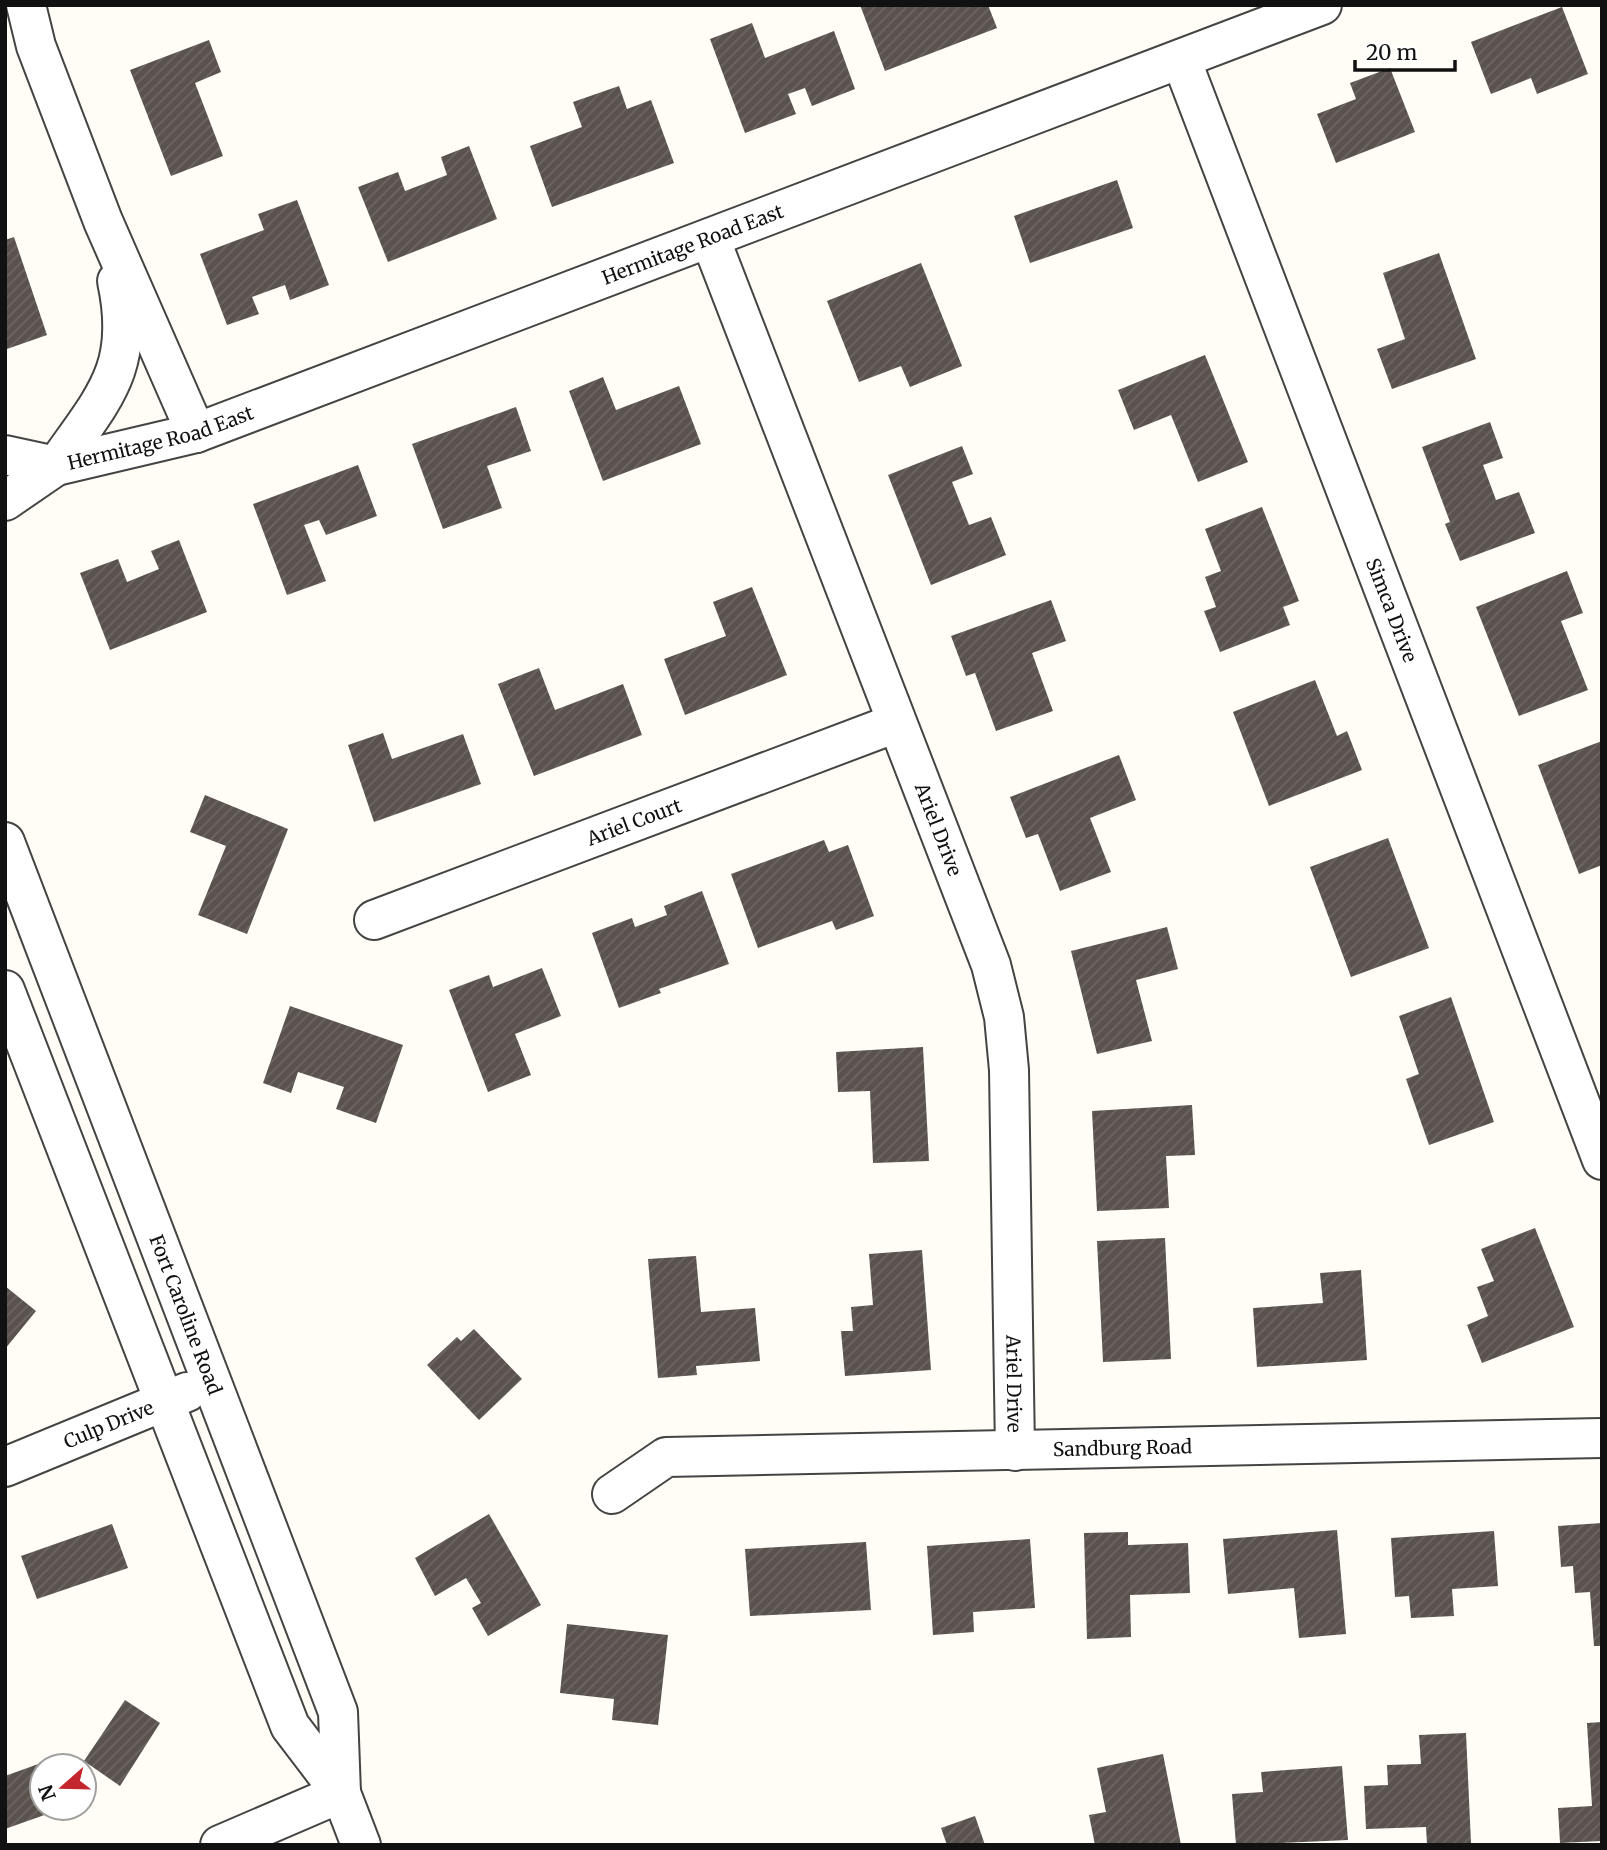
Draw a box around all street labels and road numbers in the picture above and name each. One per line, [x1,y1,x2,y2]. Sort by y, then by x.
street label: Hermitage Road East [599,199,787,290]
street label: Hermitage Road East [65,400,257,475]
street label: Simca Drive [1361,555,1423,666]
street label: Ariel Drive [909,778,967,879]
street label: Ariel Court [582,793,685,851]
street label: Fort Caroline Road [144,1231,227,1398]
street label: Ariel Drive [1001,1334,1027,1433]
street label: Culp Drive [60,1395,157,1454]
street label: Sandburg Road [1053,1434,1192,1461]

